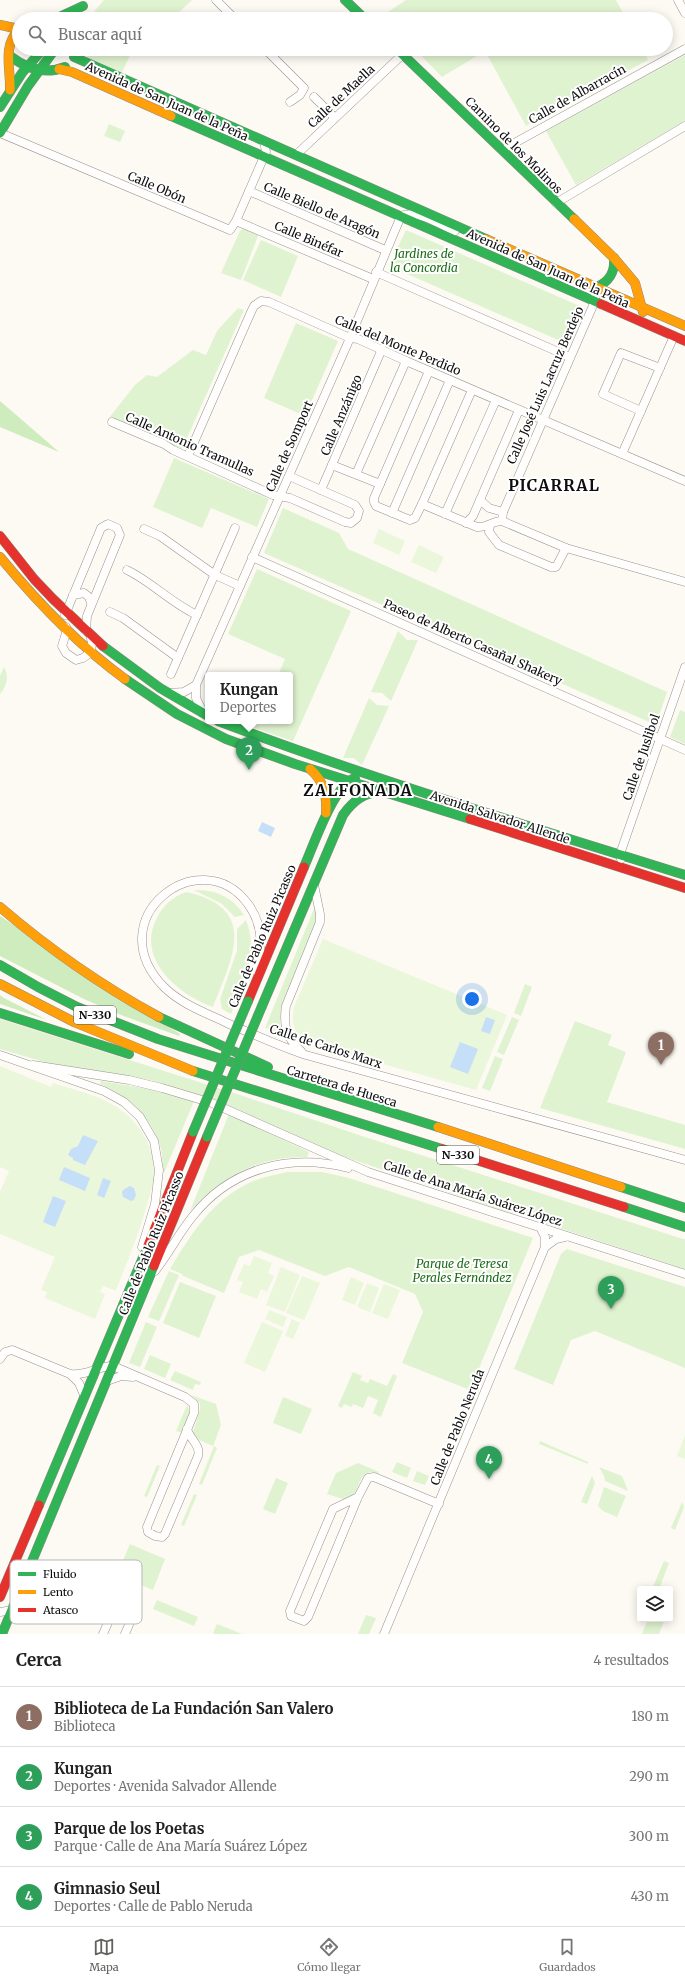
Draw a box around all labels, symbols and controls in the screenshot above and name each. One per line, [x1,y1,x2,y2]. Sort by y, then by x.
search box [12,12,673,56]
icon: search [26,23,48,45]
text: Buscar aquí [58,25,142,44]
street label: Avenida de San Juan de la Peña [82,58,251,144]
street label: Calle de Maella [304,61,378,131]
street label: Calle de Albarracín [526,61,628,127]
street label: Camino de los Molinos [462,93,566,197]
street label: Calle Obón [125,168,189,206]
street label: Calle Biello de Aragón [262,179,383,241]
street label: Calle Binéfar [272,218,346,260]
street label: Avenida de San Juan de la Peña [463,225,632,311]
park label: Jardines de la Concordia [390,246,458,275]
street label: Calle José Luis Lacruz Berdejo [503,304,587,466]
street label: Calle del Monte Perdido [333,312,463,378]
street label: Calle Anzánigo [317,372,365,458]
street label: Calle de Somport [262,398,316,494]
street label: Calle Antonio Tramullas [123,409,257,479]
district label: PICARRAL [508,475,600,495]
street label: Paseo de Alberto Casañal Shakery [381,596,565,688]
popup [205,672,293,724]
text: Kungan [220,680,278,699]
text: Deportes [220,699,277,716]
street label: Calle de Juslibol [619,712,663,802]
pin: 2 [236,737,262,770]
district label: ZALFONADA [303,780,413,800]
street label: Avenida Salvador Allende [427,787,572,847]
street label: Calle de Pablo Ruiz Picasso [225,862,299,1010]
your location [462,989,482,1009]
road number: N-330 [74,1006,116,1024]
street label: Calle de Carlos Marx [268,1021,385,1072]
pin: 1 [648,1032,674,1065]
street label: Carretera de Huesca [285,1062,399,1110]
road number: N-330 [437,1146,479,1164]
street label: Calle de Ana María Suárez López [382,1157,565,1229]
street label: Calle de Pablo Ruiz Picasso [115,1169,187,1317]
park label: Parque de Teresa Perales Fernández [413,1256,512,1285]
pin: 3 [598,1276,624,1309]
street label: Calle de Pablo Neruda [427,1366,487,1487]
pin: 4 [476,1446,502,1479]
legend [10,1560,142,1624]
text: Fluido [43,1567,77,1581]
text: Lento [43,1585,74,1599]
map controls [637,1586,673,1622]
button: layers [637,1586,673,1622]
text: Atasco [42,1603,79,1617]
text: Cerca [16,1649,62,1671]
text: 4 resultados [593,1652,669,1669]
text: Biblioteca de La Fundación San Valero [54,1699,333,1718]
text: 1 [26,1708,32,1725]
text: 180 m [631,1708,669,1725]
text: Biblioteca [54,1718,115,1735]
text: Kungan [54,1759,112,1778]
text: 2 [25,1768,33,1785]
text: 290 m [629,1768,669,1785]
text: Deportes · Avenida Salvador Allende [54,1778,277,1795]
text: Parque de los Poetas [54,1819,204,1838]
text: 3 [25,1828,33,1845]
text: 300 m [629,1828,669,1845]
text: Parque · Calle de Ana María Suárez López [54,1838,307,1855]
text: Gimnasio Seul [54,1879,161,1898]
text: 4 [25,1888,33,1905]
text: 430 m [630,1888,669,1905]
text: Deportes · Calle de Pablo Neruda [54,1898,253,1915]
tab: Mapa [89,1936,119,1974]
tab: Cómo llegar [297,1936,361,1974]
tab: Guardados [539,1936,596,1974]

